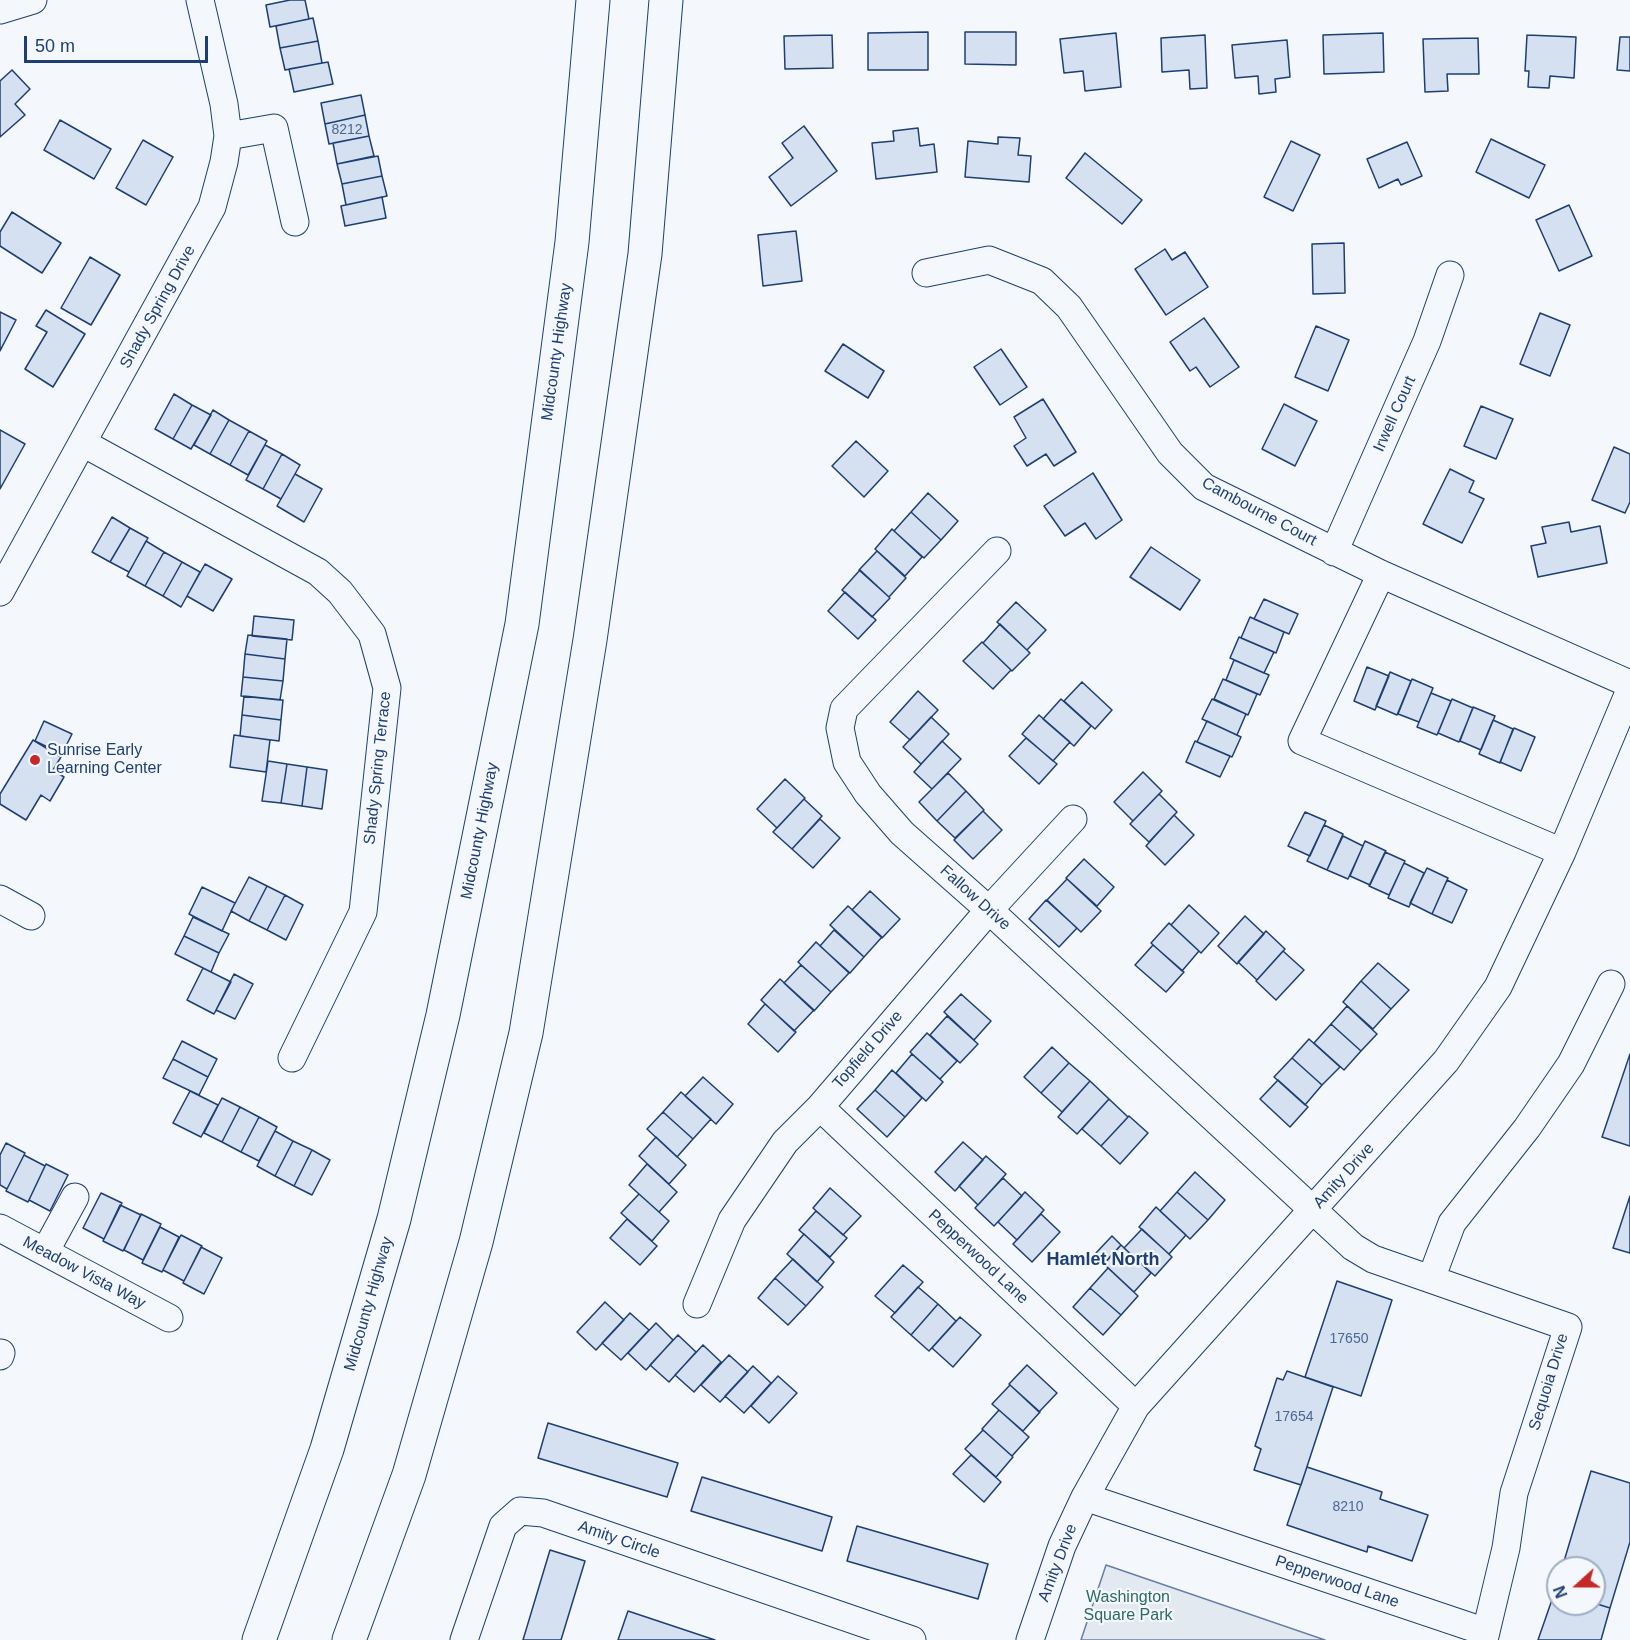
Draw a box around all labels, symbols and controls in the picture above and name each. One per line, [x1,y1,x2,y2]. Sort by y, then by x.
scale bar [27,24,212,62]
text: 50 m [35,36,75,56]
house number: 8212 [331,122,363,138]
street label: Shady Spring Drive [116,242,200,372]
street label: Midcounty Highway [538,282,576,422]
street label: Irwell Court [1370,373,1420,455]
street label: Cambourne Court [1198,474,1320,550]
street label: Shady Spring Terrace [360,690,396,846]
place label: Sunrise Early Learning Center [47,741,162,779]
marker: Sunrise Early Learning Center [28,753,42,767]
street label: Midcounty Highway [457,761,503,901]
street label: Fallow Drive [936,861,1014,935]
street label: Topfield Drive [829,1007,907,1093]
street label: Amity Drive [1310,1139,1378,1213]
street label: Pepperwood Lane [924,1206,1032,1308]
street label: Meadow Vista Way [19,1233,149,1313]
street label: Midcounty Highway [341,1235,397,1373]
district label: Hamlet North [1046,1249,1160,1271]
house number: 17650 [1330,1331,1368,1347]
street label: Sequoia Drive [1525,1331,1573,1433]
house number: 17654 [1275,1409,1313,1425]
house number: 8210 [1332,1499,1364,1515]
street label: Amity Circle [576,1517,662,1563]
street label: Amity Drive [1034,1521,1082,1605]
street label: Pepperwood Lane [1272,1552,1402,1612]
north arrow [1546,1556,1606,1616]
text: N [1551,1583,1571,1600]
park label: Washington Square Park [1084,1588,1172,1626]

